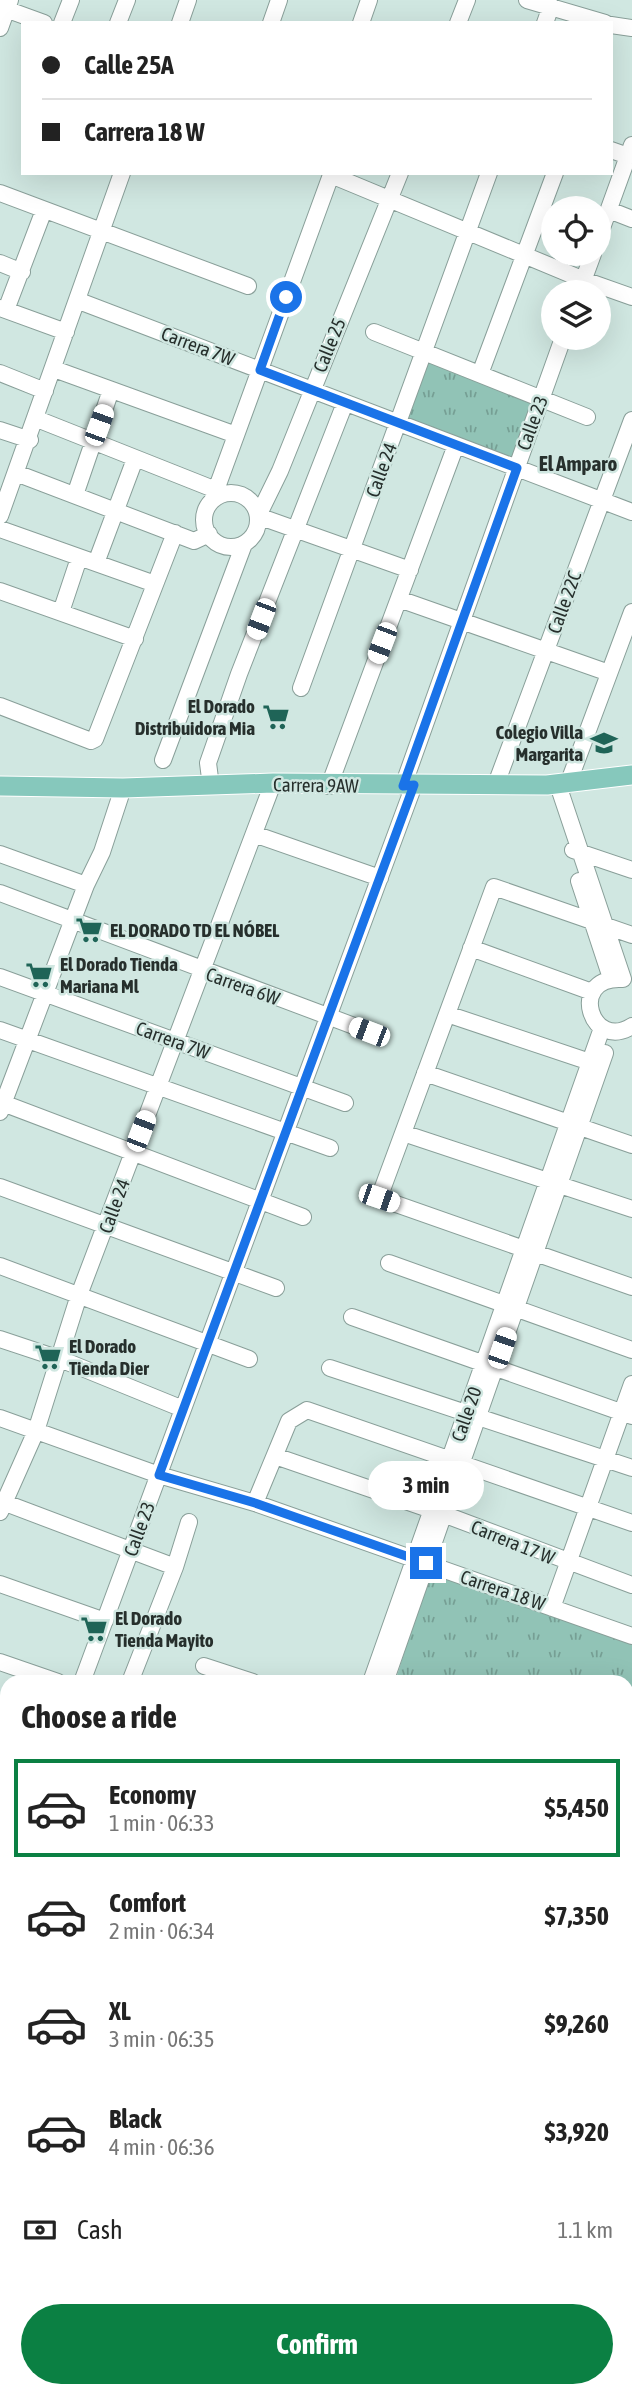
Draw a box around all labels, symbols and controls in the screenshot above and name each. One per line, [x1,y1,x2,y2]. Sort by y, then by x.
text: Calle 25A [84,50,174,80]
text: Carrera 18 W [84,117,205,147]
map controls [541,196,611,350]
button: locate [541,196,611,266]
button: layers [541,280,611,350]
route start [270,281,302,313]
street label: Calle 25 [308,315,350,375]
street label: Carrera 7W [158,322,238,370]
street label: Calle 23 [512,393,552,453]
car [82,402,117,448]
street label: Calle 24 [361,440,401,500]
district label: El Amparo [539,451,617,475]
street label: Calle 22C [543,567,586,636]
car [244,596,279,642]
car [365,620,400,666]
place label: El Dorado Distribuidora Mia [135,695,255,739]
supermarket icon: El Dorado Distribuidora Mia [261,702,291,732]
place label: Colegio Villa Margarita [495,721,583,765]
school or university icon: Colegio Villa Margarita [589,728,619,758]
street label: Carrera 9AW [273,773,359,797]
supermarket icon: EL DORADO TD EL NÓBEL [74,915,104,945]
place label: EL DORADO TD EL NÓBEL [110,919,280,941]
place label: El Dorado Tienda Mariana Ml [60,953,178,997]
supermarket icon: El Dorado Tienda Mariana Ml [24,960,54,990]
street label: Carrera 6W [203,963,283,1010]
car [346,1015,393,1049]
street label: Carrera 7W [133,1017,213,1064]
car [124,1108,159,1154]
street label: Calle 24 [94,1176,134,1236]
car [356,1181,403,1215]
car [486,1325,519,1371]
place label: El Dorado Tienda Dier [69,1335,149,1379]
supermarket icon: El Dorado Tienda Dier [33,1342,63,1372]
street label: Calle 20 [446,1384,486,1444]
callout: 3 min [368,1462,484,1510]
text: 3 min [403,1472,449,1498]
street label: Calle 23 [119,1499,159,1559]
street label: Carrera 17 W [468,1515,558,1569]
route end [410,1547,442,1579]
street label: Carrera 18 W [458,1565,548,1615]
place label: El Dorado Tienda Mayito [115,1607,214,1651]
supermarket icon: El Dorado Tienda Mayito [79,1614,109,1644]
text: Choose a ride [21,1698,177,1735]
icon: car [25,1777,88,1840]
text: Economy [109,1780,196,1810]
text: $5,450 [545,1793,609,1823]
text: 1 min · 06:33 [109,1810,215,1836]
icon: car [25,1885,88,1948]
text: Comfort [109,1888,186,1918]
text: $7,350 [545,1901,609,1931]
text: 2 min · 06:34 [109,1918,215,1944]
icon: car [25,1993,88,2056]
text: XL [109,1996,131,2026]
text: $9,260 [545,2009,609,2039]
text: 3 min · 06:35 [109,2026,215,2052]
icon: car [25,2101,88,2164]
text: Black [109,2104,161,2134]
text: $3,920 [545,2117,609,2147]
text: 4 min · 06:36 [109,2134,215,2160]
icon: cash [21,2211,59,2249]
text: Cash [77,2215,123,2245]
text: 1.1 km [557,2217,613,2243]
button: Confirm [21,2304,613,2384]

